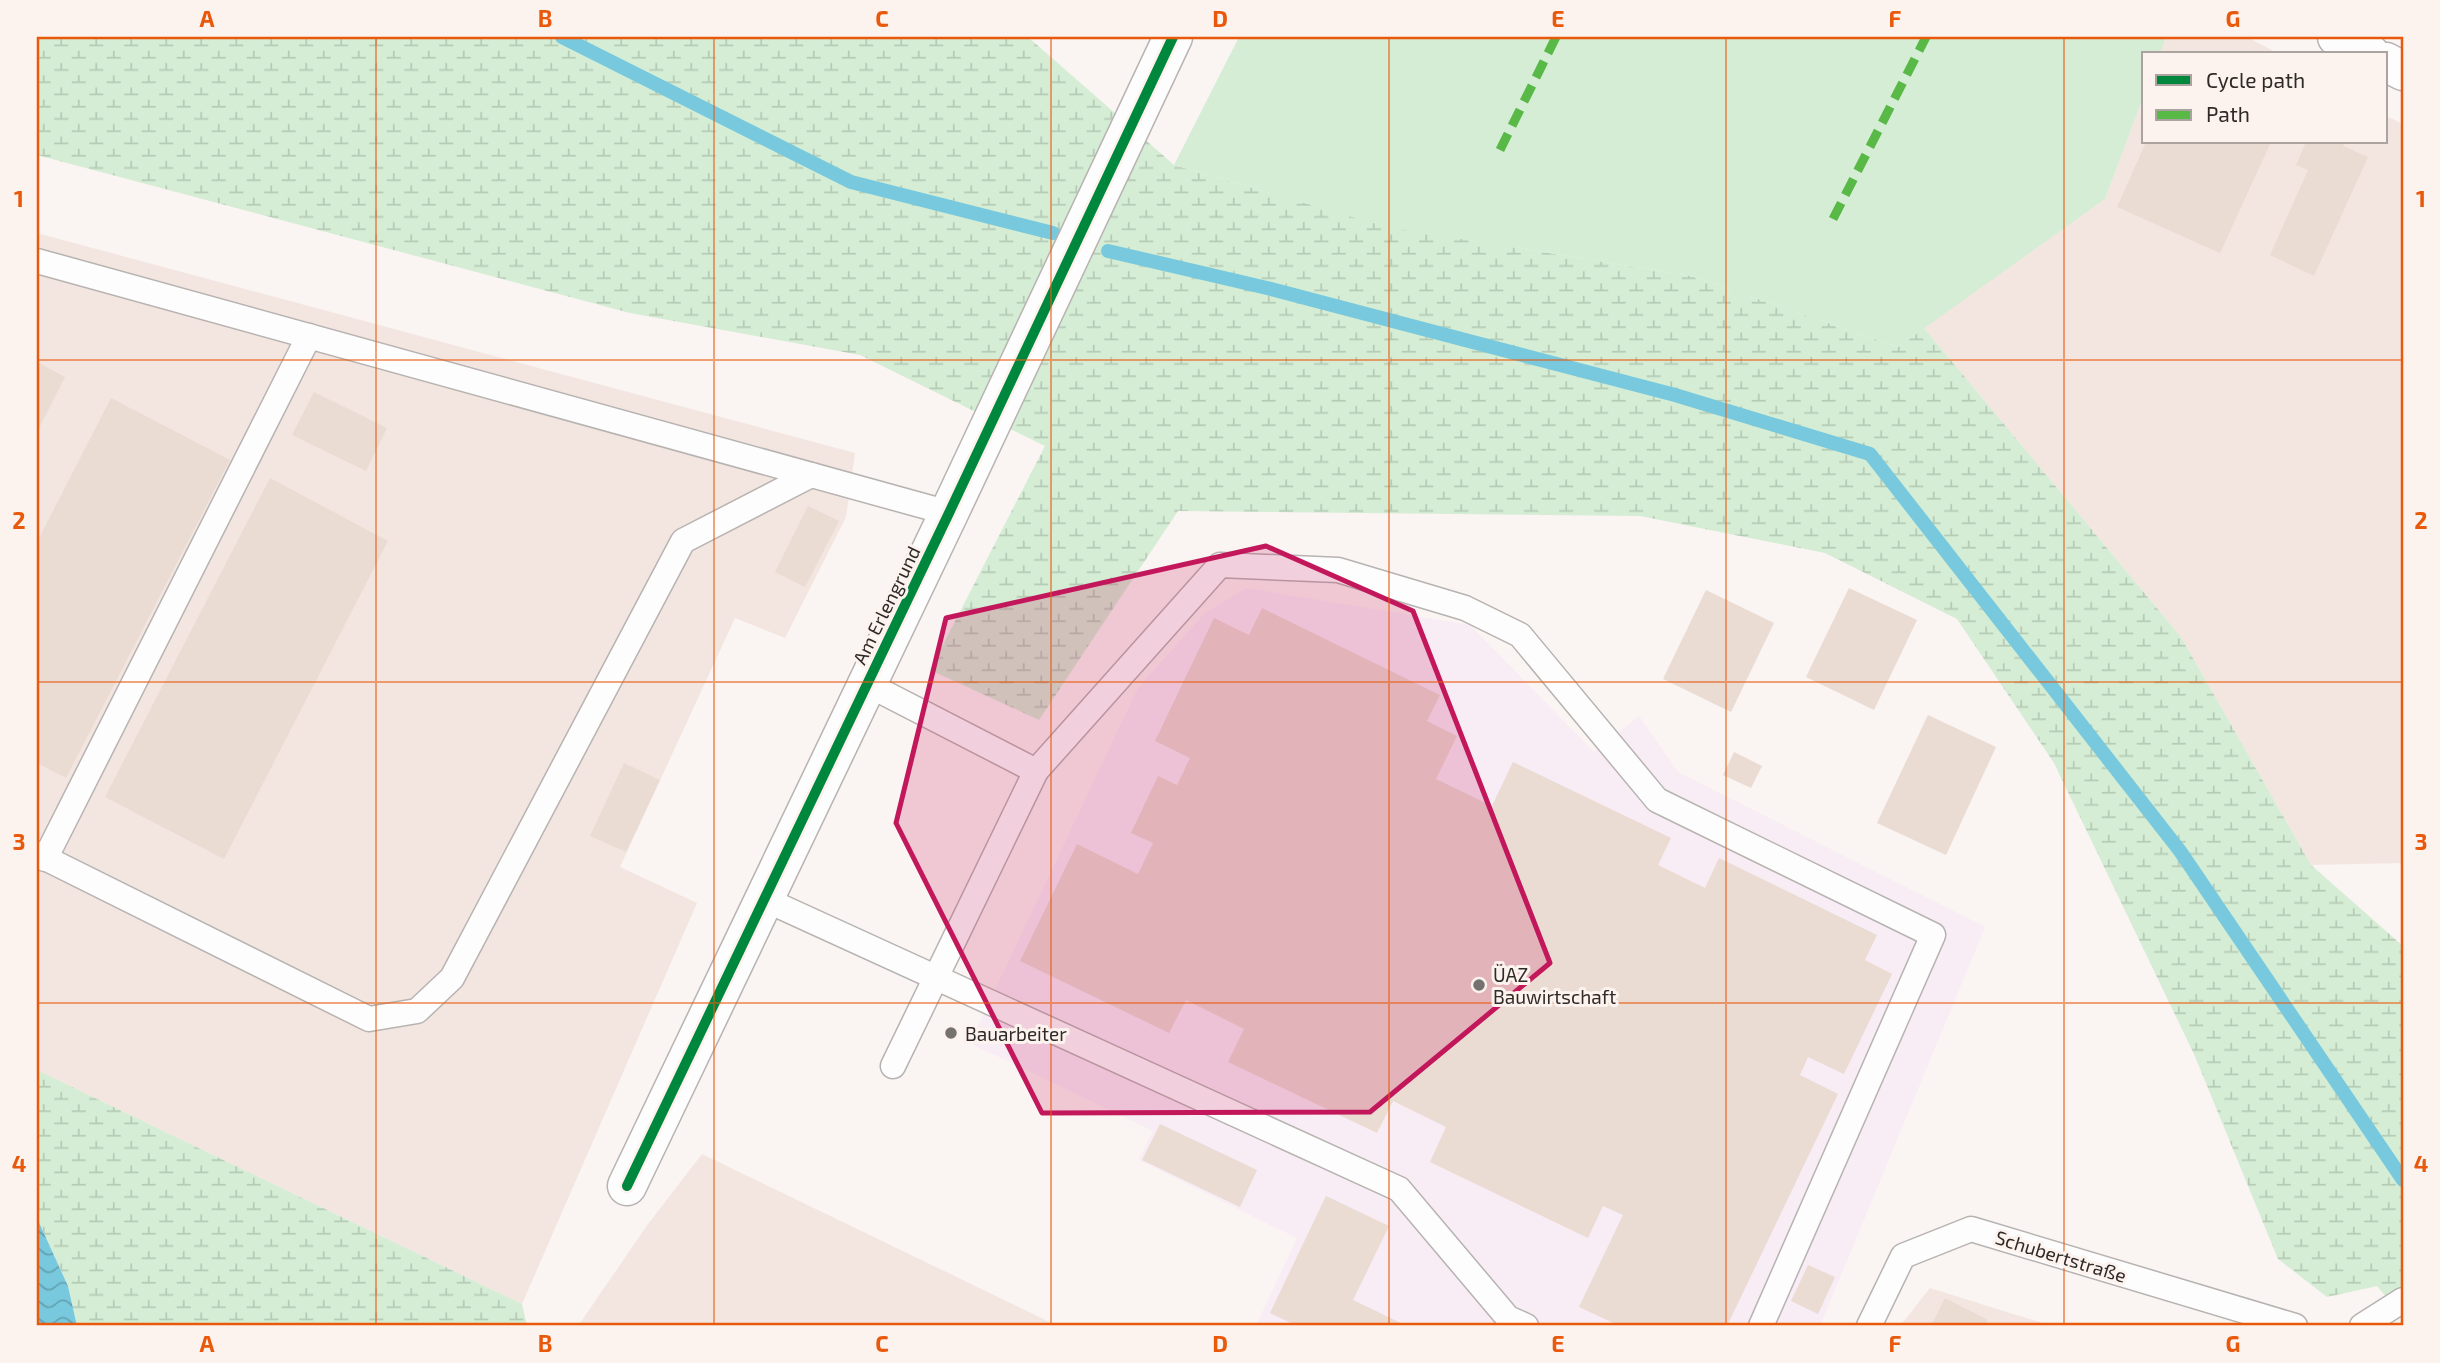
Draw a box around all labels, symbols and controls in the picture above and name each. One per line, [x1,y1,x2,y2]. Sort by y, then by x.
text: A [199,4,215,32]
text: B [538,4,552,32]
text: C [875,4,889,32]
text: D [1212,4,1228,32]
text: E [1551,4,1565,32]
text: F [1889,4,1902,32]
text: G [2226,4,2240,32]
legend [2142,52,2388,144]
text: Cycle path [2206,67,2305,92]
text: Path [2206,101,2250,126]
text: 1 [14,184,24,212]
text: 1 [2416,184,2426,212]
text: 2 [12,506,26,534]
text: 2 [2414,506,2428,534]
street label: Am Erlengrund [847,542,925,668]
text: 3 [12,827,26,855]
text: 3 [2414,827,2428,855]
place label: ÜAZ Bauwirtschaft [1493,963,1616,1008]
marker: ÜAZ Bauwirtschaft [1471,977,1487,993]
place label: Bauarbeiter [965,1022,1067,1045]
marker: Bauarbeiter [943,1025,959,1041]
text: 4 [12,1149,26,1177]
text: 4 [2414,1149,2428,1177]
street label: Schubertstraße [1993,1225,2129,1287]
text: A [199,1329,215,1357]
text: B [538,1329,552,1357]
text: C [875,1329,889,1357]
text: D [1212,1329,1228,1357]
text: E [1551,1329,1565,1357]
text: F [1889,1329,1902,1357]
text: G [2226,1329,2240,1357]

